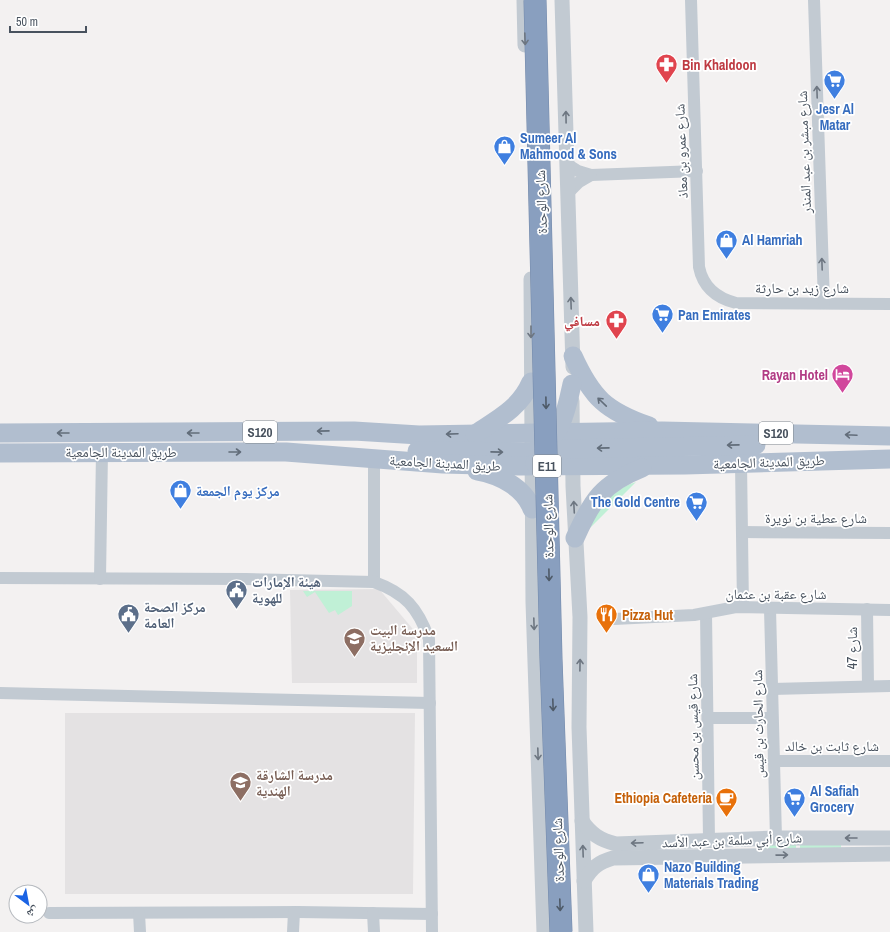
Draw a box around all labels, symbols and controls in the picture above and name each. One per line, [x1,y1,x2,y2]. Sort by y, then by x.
scale bar [10,8,86,34]
text: 50 m [16,14,38,30]
one-way arrow [521,32,529,45]
pharmacy icon: Bin Khaldoon [654,52,680,85]
place label: Bin Khaldoon [682,56,757,74]
supermarket icon: Jesr Al Matar [822,68,848,101]
one-way arrow [813,86,821,99]
street label: شارع مبشر بن عبد المنذر [793,90,816,215]
place label: Jesr Al Matar [816,100,854,134]
street label: شارع عمرو بن معاذ [670,103,693,199]
one-way arrow [562,111,570,124]
place label: Sumeer Al Mahmood & Sons [520,129,617,163]
shop icon: Sumeer Al Mahmood & Sons [492,133,518,166]
street label: شارع الوحدة [531,170,552,234]
shop icon: Al Hamriah [714,227,740,260]
place label: Al Hamriah [742,231,803,249]
one-way arrow [819,258,826,271]
street label: شارع زيد بن حارثة [755,279,849,298]
one-way arrow [567,297,575,310]
supermarket icon: Pan Emirates [650,302,676,335]
place label: Pan Emirates [678,306,751,324]
pharmacy icon: مسافي [603,308,629,341]
place label: مسافي [564,312,600,332]
one-way arrow [527,325,535,338]
hotel icon: Rayan Hotel [830,362,856,395]
place label: Rayan Hotel [762,366,828,384]
one-way arrow [542,396,549,409]
one-way arrow [597,397,607,407]
road number: S120 [243,421,277,443]
road number: S120 [759,422,793,444]
one-way arrow [317,428,330,435]
one-way arrow [57,429,70,437]
one-way arrow [187,429,200,437]
one-way arrow [446,431,459,438]
one-way arrow [845,431,858,438]
one-way arrow [727,441,740,449]
street label: طريق المدينة الجامعية [65,443,177,462]
one-way arrow [597,444,610,452]
one-way arrow [228,448,241,456]
one-way arrow [490,448,503,456]
street label: طريق المدينة الجامعية [389,451,501,476]
street label: طريق المدينة الجامعية [713,451,825,474]
road number: E11 [533,455,561,477]
shop icon: مركز يوم الجمعة [167,478,193,511]
place label: مركز يوم الجمعة [196,482,280,501]
supermarket icon: The Gold Centre [683,489,709,522]
place label: The Gold Centre [591,493,680,511]
street label: شارع الوحدة [538,494,559,558]
one-way arrow [570,501,577,514]
street label: شارع عطية بن نويرة [765,509,867,528]
one-way arrow [546,568,553,581]
place label: هيئة الإمارات للهوية [252,573,321,607]
public building icon: هيئة الإمارات للهوية [223,577,249,610]
street label: شارع عقبة بن عثمان [726,585,826,604]
place label: مركز الصحة العامة [144,598,206,632]
public building icon: مركز الصحة العامة [115,602,141,635]
restaurant icon: Pizza Hut [593,602,619,635]
place label: Pizza Hut [622,606,673,624]
one-way arrow [530,617,537,630]
place label: مدرسة البيت السعيد الإنجليزية [370,621,458,655]
school or university icon: مدرسة البيت السعيد الإنجليزية [341,625,367,658]
street label: شارع 47 [843,627,862,669]
one-way arrow [576,659,584,672]
street label: شارع الحارث بن قيس [748,669,769,779]
street label: شارع قيس بن محسن [683,674,704,780]
one-way arrow [549,698,557,711]
street label: شارع ثابت بن خالد [785,737,879,756]
one-way arrow [534,747,542,760]
place label: مدرسة الشارقة الهندية [256,766,333,800]
school or university icon: مدرسة الشارقة الهندية [227,770,253,803]
place label: Al Safiah Grocery [810,782,859,816]
cafe icon: Ethiopia Cafeteria [714,785,740,818]
supermarket icon: Al Safiah Grocery [781,786,807,819]
place label: Ethiopia Cafeteria [614,789,713,807]
street label: شارع الوحدة [548,818,569,882]
street label: شارع أبي سلمة بن عبد الأسد [662,829,803,854]
one-way arrow [845,834,858,842]
one-way arrow [631,839,644,847]
one-way arrow [579,845,587,858]
one-way arrow [775,851,788,859]
place label: Nazo Building Materials Trading [664,858,758,892]
shop icon: Nazo Building Materials Trading [636,862,662,895]
north arrow [8,884,48,924]
one-way arrow [556,898,564,911]
text: ش [24,903,42,922]

